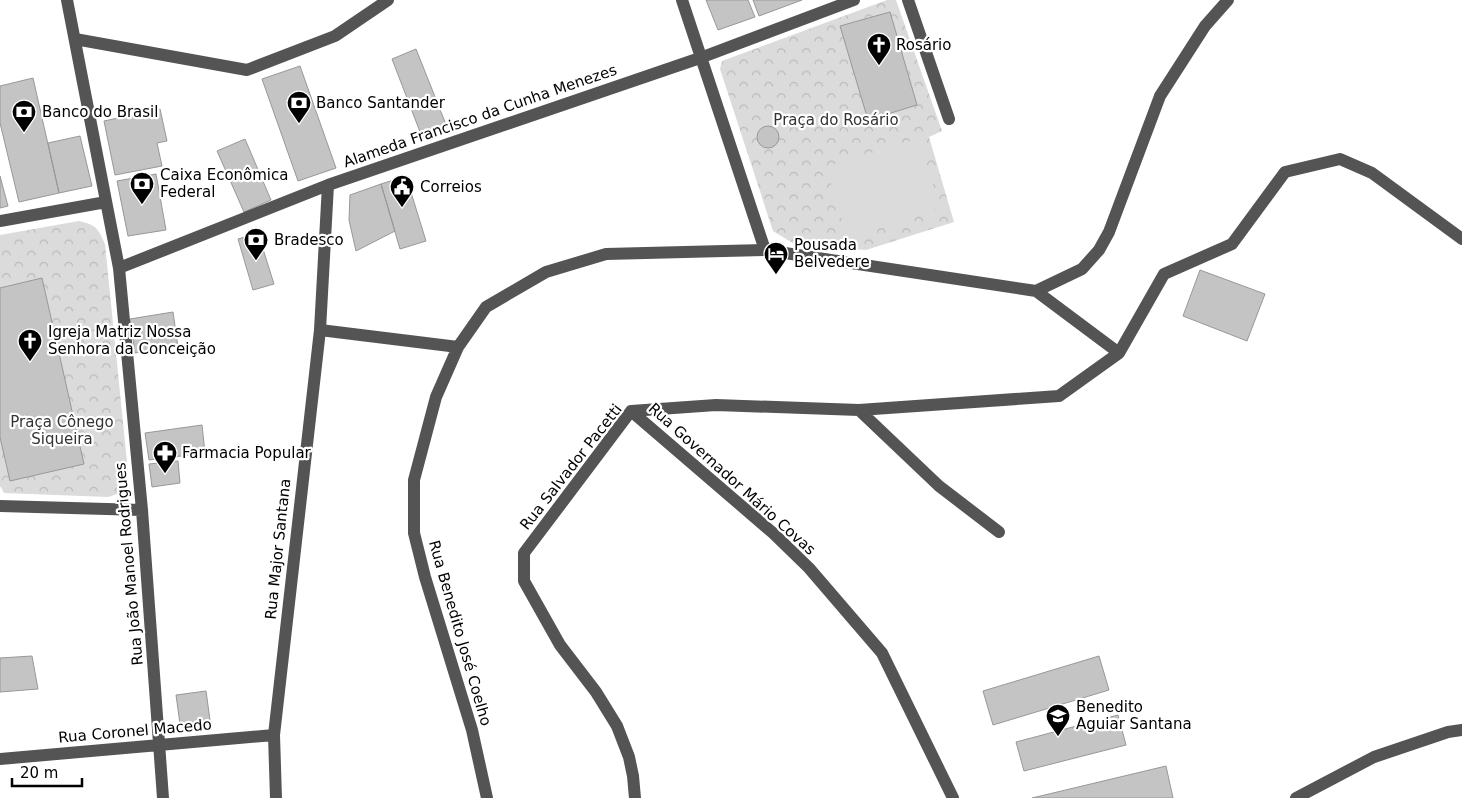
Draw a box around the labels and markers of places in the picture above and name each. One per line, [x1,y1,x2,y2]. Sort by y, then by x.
church icon: Rosário [866,32,892,66]
place label: Rosário [896,36,951,54]
bank icon: Banco Santander [286,90,312,124]
place label: Banco Santander [316,94,446,112]
bank icon: Banco do Brasil [11,99,37,133]
place label: Banco do Brasil [42,103,158,121]
place label: Caixa Econômica Federal [160,166,288,201]
bank icon: Caixa Econômica Federal [129,171,155,205]
public building icon: Correios [389,174,415,208]
place label: Correios [420,178,482,196]
bank icon: Bradesco [243,227,269,261]
place label: Bradesco [274,231,344,249]
place label: Pousada Belvedere [794,236,870,271]
hotel icon: Pousada Belvedere [763,241,789,275]
place label: Igreja Matriz Nossa Senhora da Conceição [48,323,216,358]
church icon: Igreja Matriz Nossa Senhora da Conceição [17,328,43,362]
pharmacy icon: Farmacia Popular [152,440,178,474]
place label: Farmacia Popular [182,444,312,462]
place label: Benedito Aguiar Santana [1076,698,1192,733]
school or university icon: Benedito Aguiar Santana [1045,703,1071,737]

